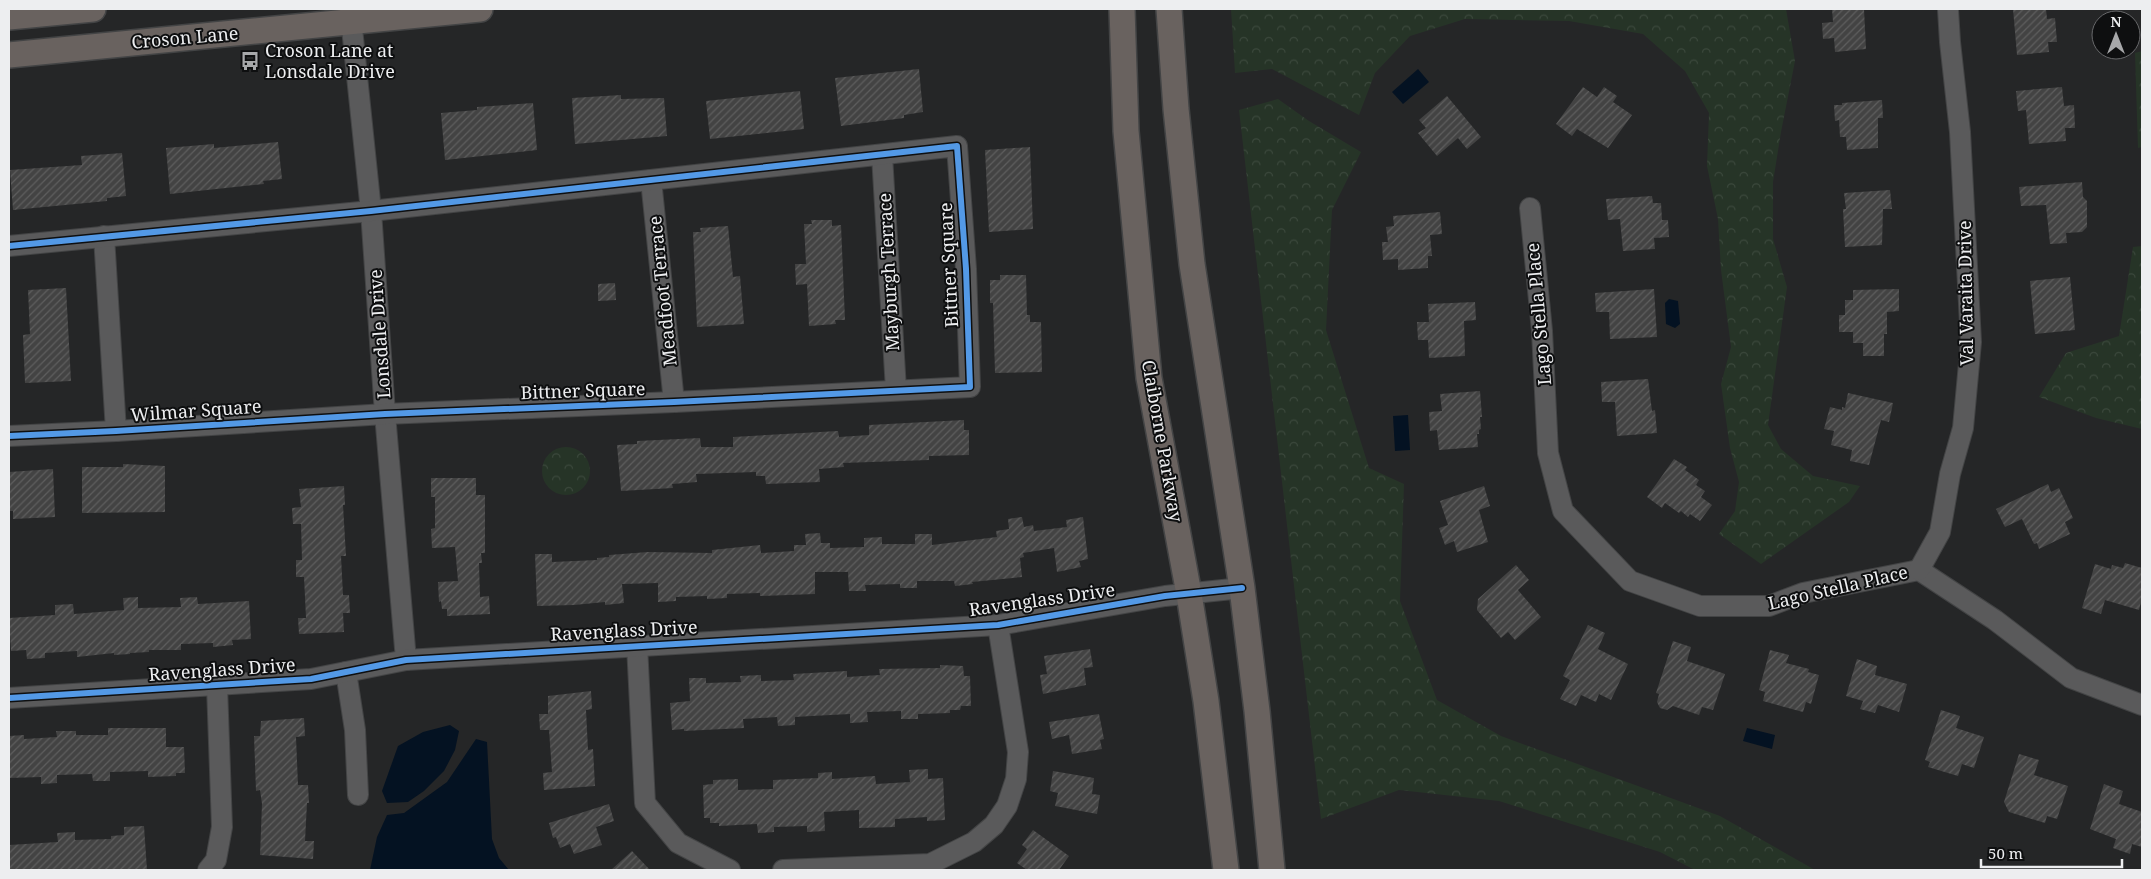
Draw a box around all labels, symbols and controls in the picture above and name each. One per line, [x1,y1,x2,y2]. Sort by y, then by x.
north arrow [2091,10,2141,60]
text: N [2110,12,2122,31]
street label: Croson Lane [130,20,239,54]
place label: Croson Lane at Lonsdale Drive [265,38,395,83]
bus stop icon: Croson Lane at Lonsdale Drive [239,50,261,72]
street label: Mayburgh Terrace [872,192,904,352]
street label: Bittner Square [933,202,963,328]
street label: Meadfoot Terrace [642,215,682,367]
street label: Val Varaita Drive [1952,220,1978,366]
street label: Lago Stella Place [1520,242,1556,386]
street label: Lonsdale Drive [363,269,395,400]
street label: Claiborne Parkway [1137,358,1189,524]
street label: Bittner Square [520,376,646,404]
street label: Wilmar Square [130,393,262,427]
street label: Lago Stella Place [1765,559,1910,615]
street label: Ravenglass Drive [967,577,1116,621]
street label: Ravenglass Drive [550,614,698,646]
street label: Ravenglass Drive [148,652,296,686]
scale bar [1981,836,2122,868]
text: 50 m [1988,843,2023,863]

